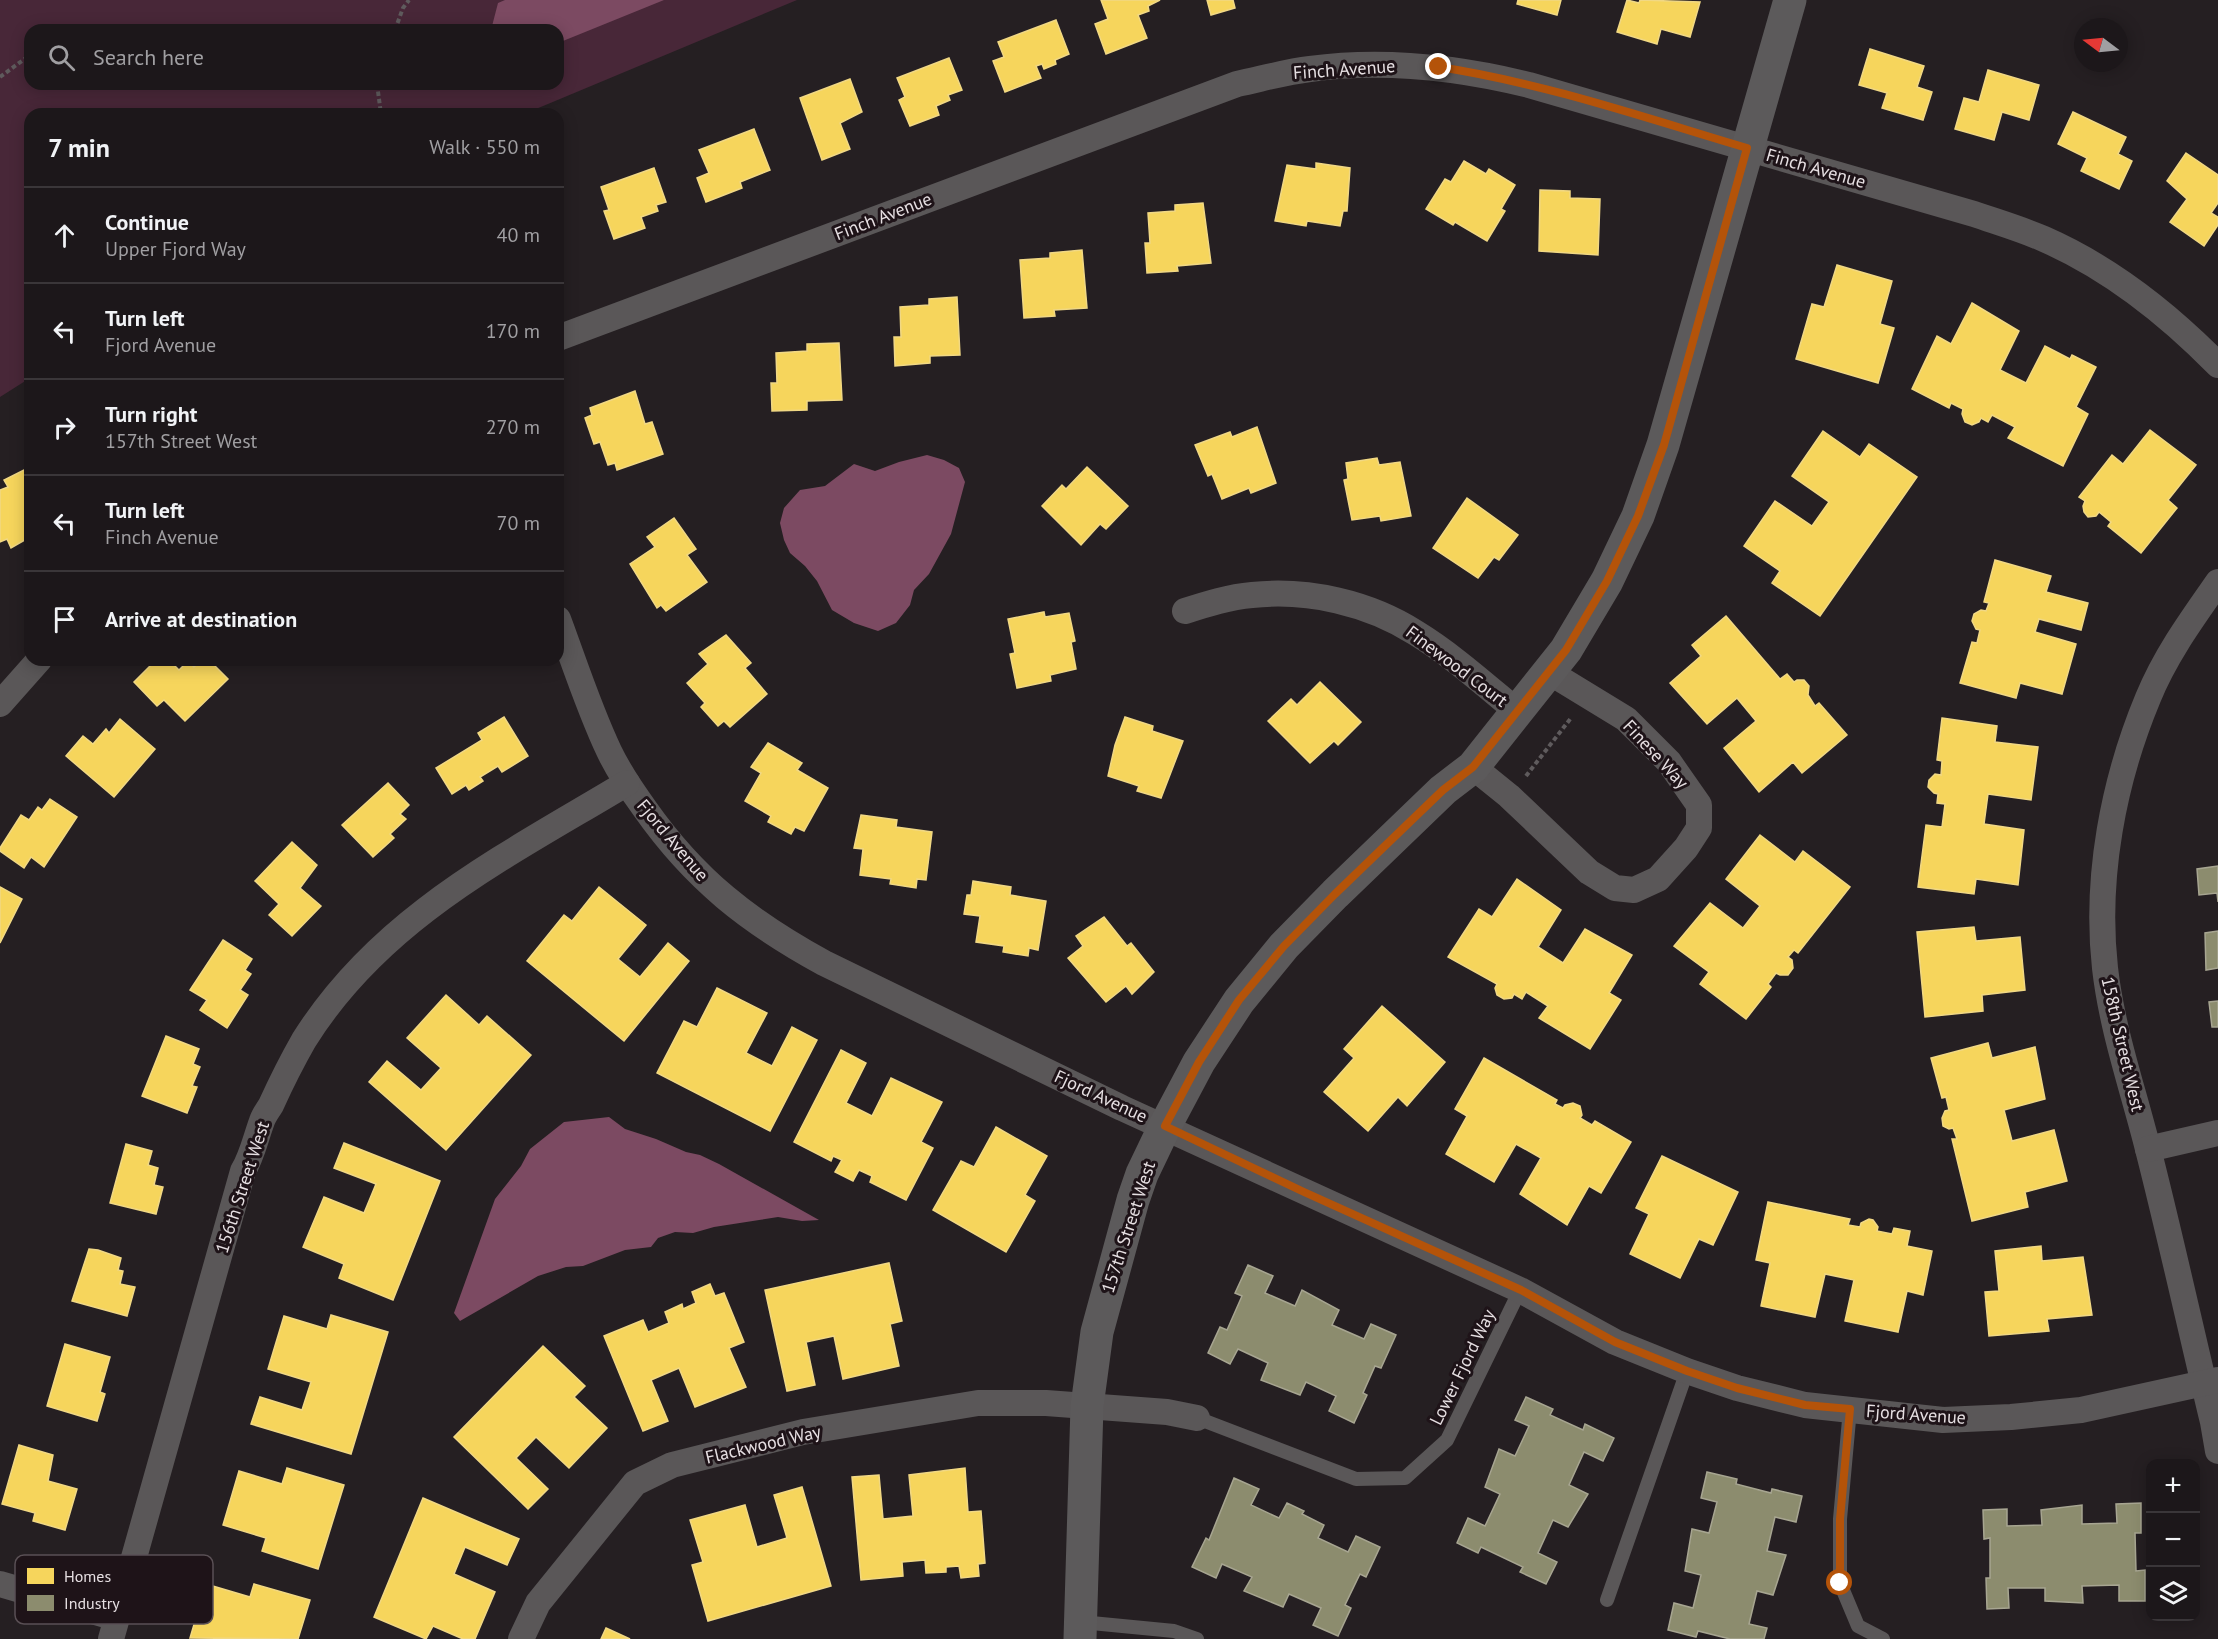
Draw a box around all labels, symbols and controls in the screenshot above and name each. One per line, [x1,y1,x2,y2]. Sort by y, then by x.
north arrow [2074,18,2128,72]
search box [24,24,564,90]
icon: search [45,41,78,74]
text: Search here [93,43,204,71]
route end [1425,53,1451,79]
street label: Finch Avenue [1292,54,1396,84]
text: 7 min [48,131,110,164]
text: Walk · 550 m [429,134,540,160]
street label: Finch Avenue [1764,143,1868,193]
street label: Finch Avenue [831,187,935,245]
text: Continue [105,208,189,236]
icon: ahead [48,219,81,252]
text: 40 m [497,222,540,248]
text: Upper Fjord Way [105,236,246,262]
text: Turn left [105,304,185,332]
icon: left [48,315,81,348]
text: 170 m [486,318,540,344]
text: Fjord Avenue [105,332,216,358]
text: Turn right [105,400,197,428]
icon: right [48,411,81,444]
text: 270 m [486,414,540,440]
text: 157th Street West [105,428,257,454]
text: Turn left [105,496,185,524]
icon: left [48,507,81,540]
text: 70 m [497,510,540,536]
text: Finch Avenue [105,524,219,550]
icon: arrive [48,603,81,636]
text: Arrive at destination [105,605,297,633]
street label: Finewood Court [1402,620,1512,712]
street label: Finese Way [1618,715,1694,794]
street label: Fjord Avenue [632,794,714,886]
street label: 158th Street West [2096,974,2150,1114]
street label: Fjord Avenue [1051,1064,1151,1128]
street label: 156th Street West [210,1118,274,1256]
street label: 157th Street West [1096,1158,1160,1296]
street label: Lower Fjord Way [1424,1305,1500,1429]
street label: Fjord Avenue [1865,1399,1967,1429]
street label: Flackwood Way [703,1419,824,1468]
map controls [2146,1459,2200,1621]
button: + [2146,1459,2200,1513]
button: − [2146,1513,2200,1567]
legend [15,1555,213,1624]
text: Homes [64,1566,111,1586]
button: layers [2146,1567,2200,1621]
route start [1826,1569,1852,1595]
text: Industry [64,1593,120,1613]

